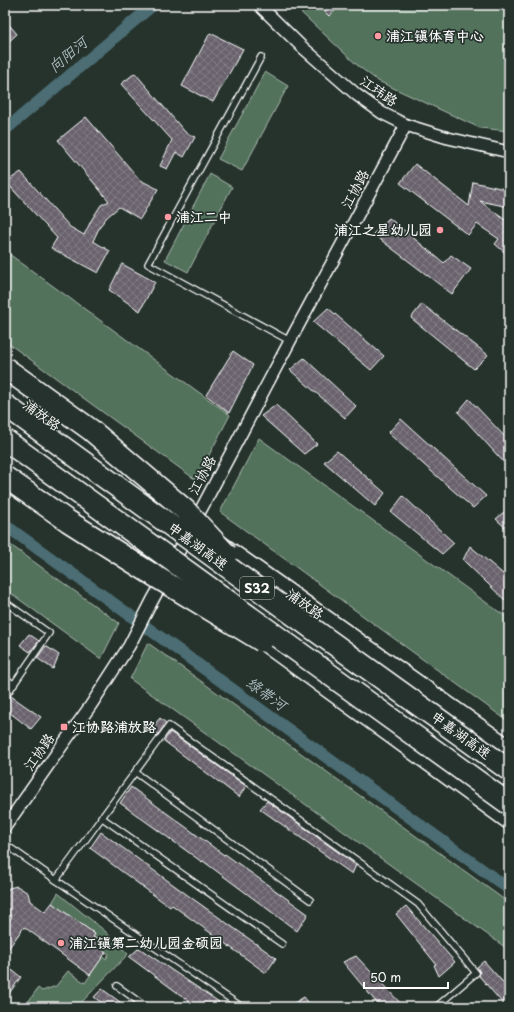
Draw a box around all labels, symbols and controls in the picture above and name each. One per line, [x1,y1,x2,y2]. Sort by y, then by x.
place label: 浦江镇体育中心 [386,25,484,46]
water label: 向阳河 [42,29,94,77]
marker: 浦江镇体育中心 [373,31,383,41]
street label: 江玮路 [356,70,403,111]
street label: 江协路 [335,165,374,212]
place label: 浦江二中 [176,206,232,227]
marker: 浦江二中 [163,212,173,222]
place label: 浦江之星幼儿园 [334,219,432,240]
marker: 浦江之星幼儿园 [435,225,445,235]
street label: 浦放路 [19,394,65,435]
street label: 江协路 [182,451,221,498]
street label: 申嘉湖高速 [164,517,233,575]
road number: S32 [240,577,274,599]
street label: 浦放路 [282,583,329,624]
water label: 绿带河 [242,670,294,717]
street label: 申嘉湖高速 [427,706,496,764]
place label: 江协路浦放路 [72,716,156,737]
marker: 江协路浦放路 [59,722,69,732]
street label: 江协路 [18,728,59,775]
place label: 浦江镇第二幼儿园金硕园 [69,932,223,953]
marker: 浦江镇第二幼儿园金硕园 [56,938,66,948]
scale bar [364,964,448,990]
text: 50 m [370,968,401,986]

